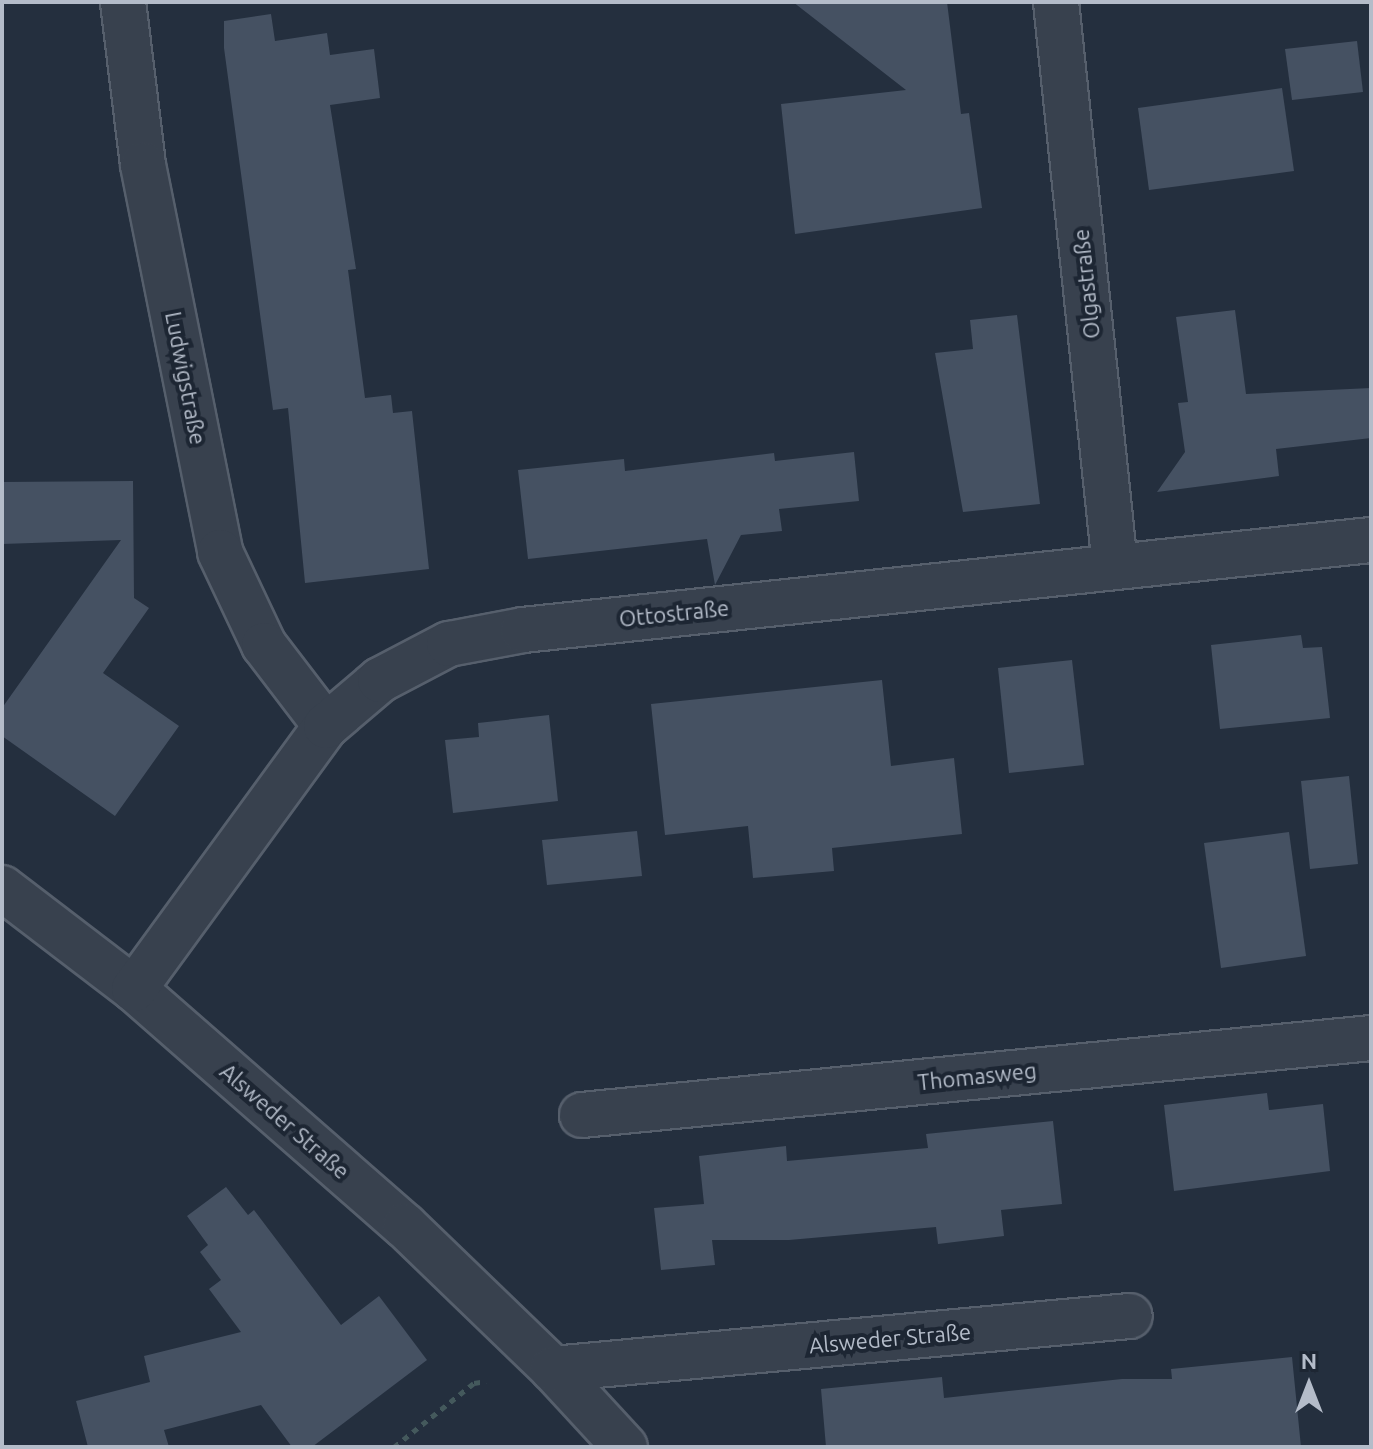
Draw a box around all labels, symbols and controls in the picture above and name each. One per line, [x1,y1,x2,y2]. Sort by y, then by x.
street label: Olgastraße [1067,228,1105,340]
street label: Ludwigstraße [160,309,212,447]
street label: Ottostraße [618,594,730,632]
street label: Thomasweg [916,1057,1038,1095]
street label: Alsweder Straße [215,1058,355,1184]
street label: Alsweder Straße [808,1318,972,1358]
north arrow [1269,1345,1349,1425]
text: N [1301,1348,1317,1373]

